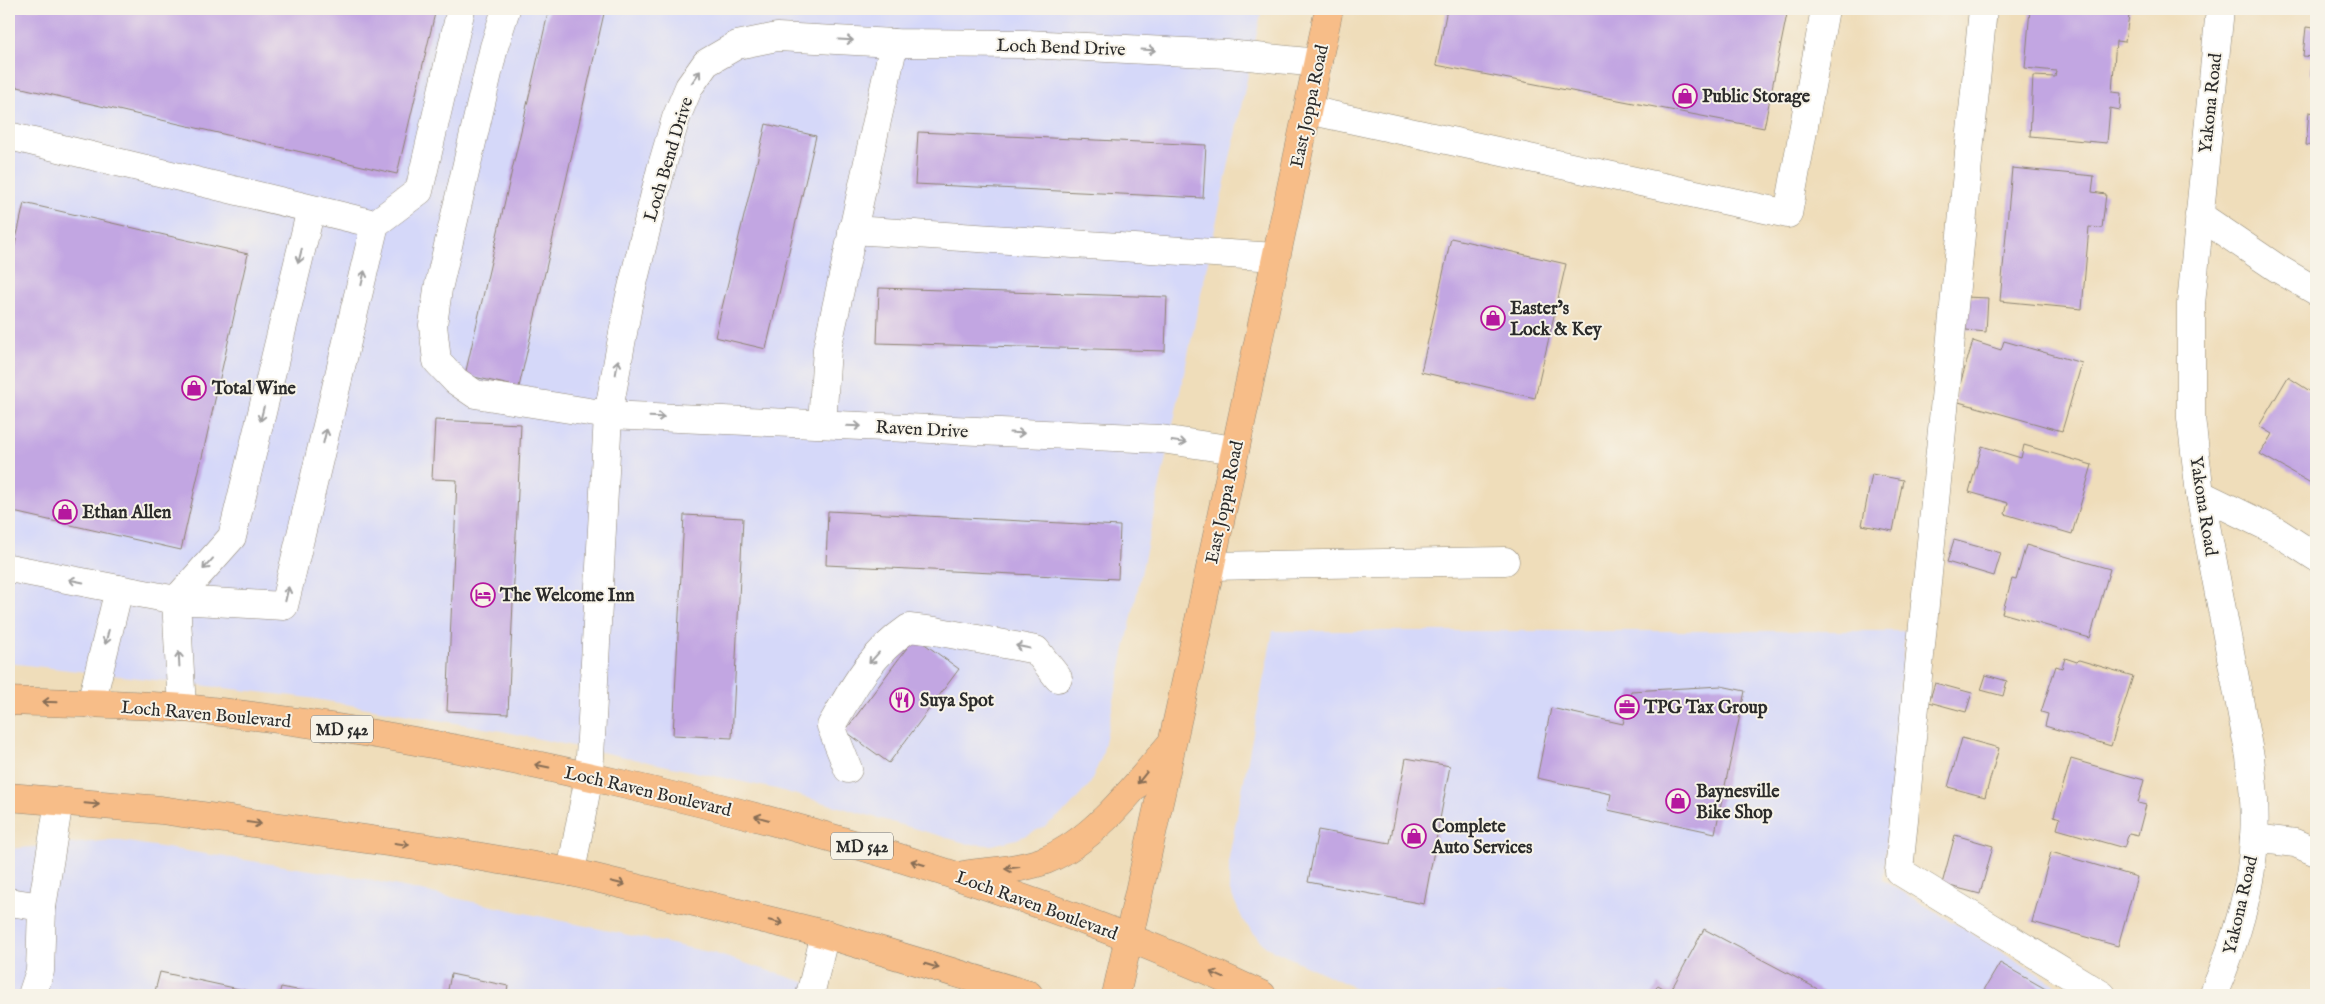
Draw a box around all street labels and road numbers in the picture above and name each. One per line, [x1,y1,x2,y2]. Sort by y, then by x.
street label: Loch Bend Drive [996,35,1126,62]
street label: East Joppa Road [1286,42,1335,170]
street label: Yakona Road [2195,52,2228,154]
street label: Loch Bend Drive [640,94,699,225]
street label: Raven Drive [875,417,969,444]
street label: East Joppa Road [1201,438,1250,566]
street label: Yakona Road [2183,455,2222,558]
street label: Loch Raven Boulevard [120,697,292,734]
road number: MD 542 [311,716,373,742]
street label: Loch Raven Boulevard [562,762,734,823]
road number: MD 542 [831,832,893,859]
street label: Yakona Road [2219,853,2264,957]
street label: Loch Raven Boulevard [952,866,1121,947]

